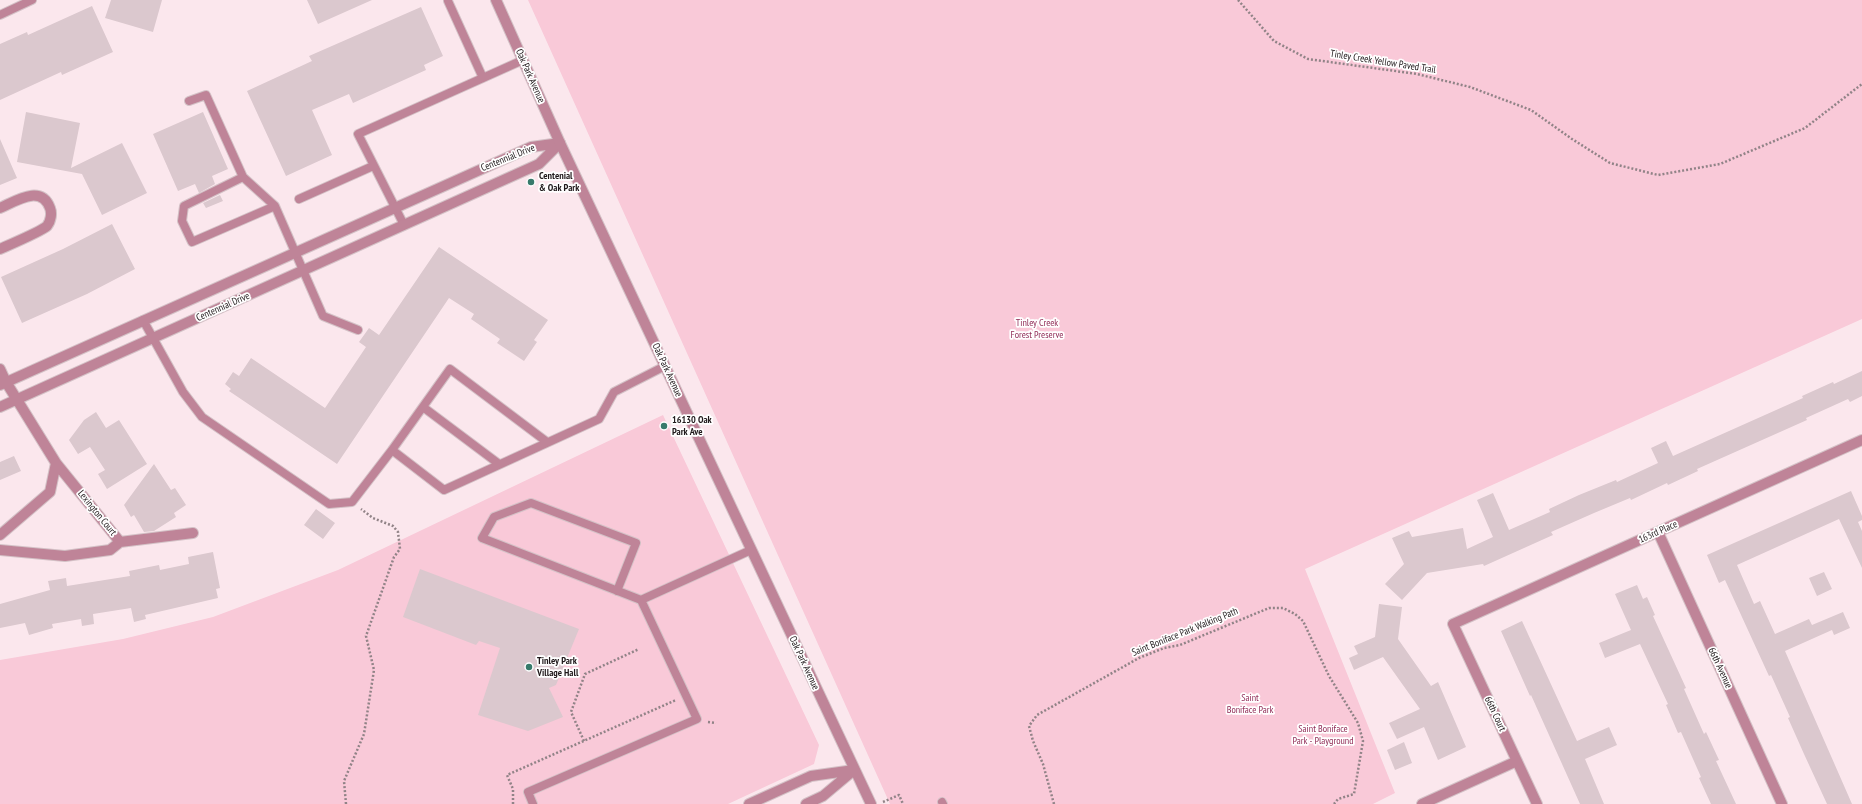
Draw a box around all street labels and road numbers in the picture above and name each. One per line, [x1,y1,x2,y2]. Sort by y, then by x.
street label: Oak Park Avenue [513,47,547,105]
street label: Tinley Creek Yellow Paved Trail [1329,48,1437,76]
street label: Centennial Drive [479,142,537,174]
street label: Centennial Drive [194,290,252,324]
street label: Oak Park Avenue [649,341,685,399]
street label: Lexington Court [75,488,119,538]
street label: 163rd Place [1637,518,1679,546]
street label: Saint Boniface Park Walking Path [1130,605,1240,659]
street label: Oak Park Avenue [786,634,822,692]
street label: 66th Avenue [1705,646,1735,690]
street label: 66th Court [1482,695,1508,733]

